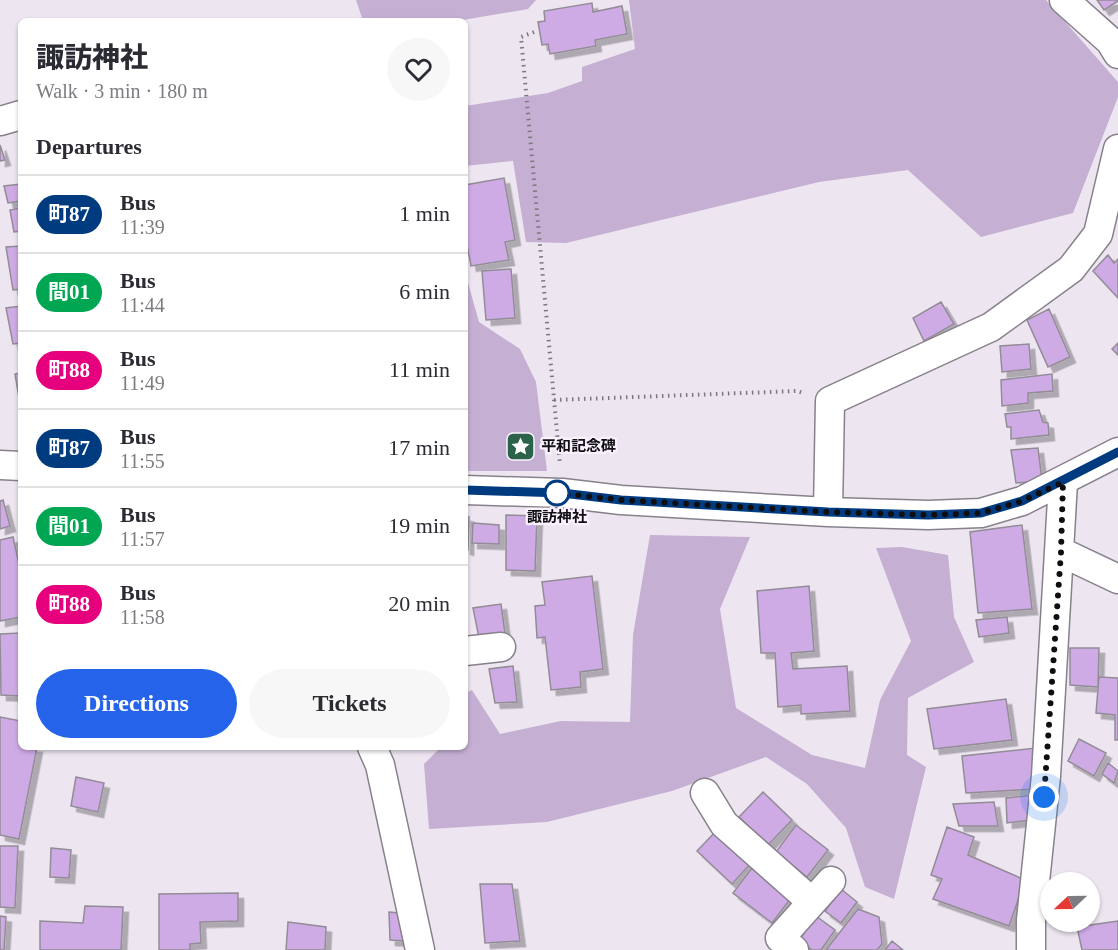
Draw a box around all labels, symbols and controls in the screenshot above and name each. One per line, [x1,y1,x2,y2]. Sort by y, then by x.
button: heart [387,38,450,101]
text: 諏訪神社 [36,42,148,73]
text: Walk · 3 min · 180 m [36,80,208,102]
text: Departures [36,134,142,159]
text: Bus [120,190,155,215]
text: 1 min [399,201,450,226]
text: 町87 [48,202,90,226]
text: 11:39 [120,216,165,238]
text: Bus [120,268,155,293]
text: 6 min [399,279,450,304]
text: 間01 [48,280,90,304]
text: 11:44 [120,294,165,316]
text: Bus [120,346,155,371]
text: 11 min [389,357,450,382]
text: 町88 [48,358,90,382]
text: 11:49 [120,372,165,394]
text: Bus [120,424,155,449]
place icon: 平和記念碑 [504,430,536,462]
text: 17 min [388,435,450,460]
text: 町87 [48,436,90,460]
place label: 平和記念碑 [541,438,616,454]
text: 11:55 [120,450,165,472]
marker: 諏訪神社 [544,480,570,506]
text: Bus [120,502,155,527]
place label: 諏訪神社 [527,508,587,525]
text: 19 min [388,513,450,538]
text: 間01 [48,514,90,538]
text: 11:57 [120,528,165,550]
text: Bus [120,580,155,605]
text: 20 min [388,591,450,616]
text: 町88 [48,592,90,616]
text: 11:58 [120,606,165,628]
button: Directions [36,669,237,738]
button: Tickets [249,669,450,738]
your location [1029,782,1059,812]
north arrow [1040,872,1100,932]
map controls [1040,872,1100,932]

